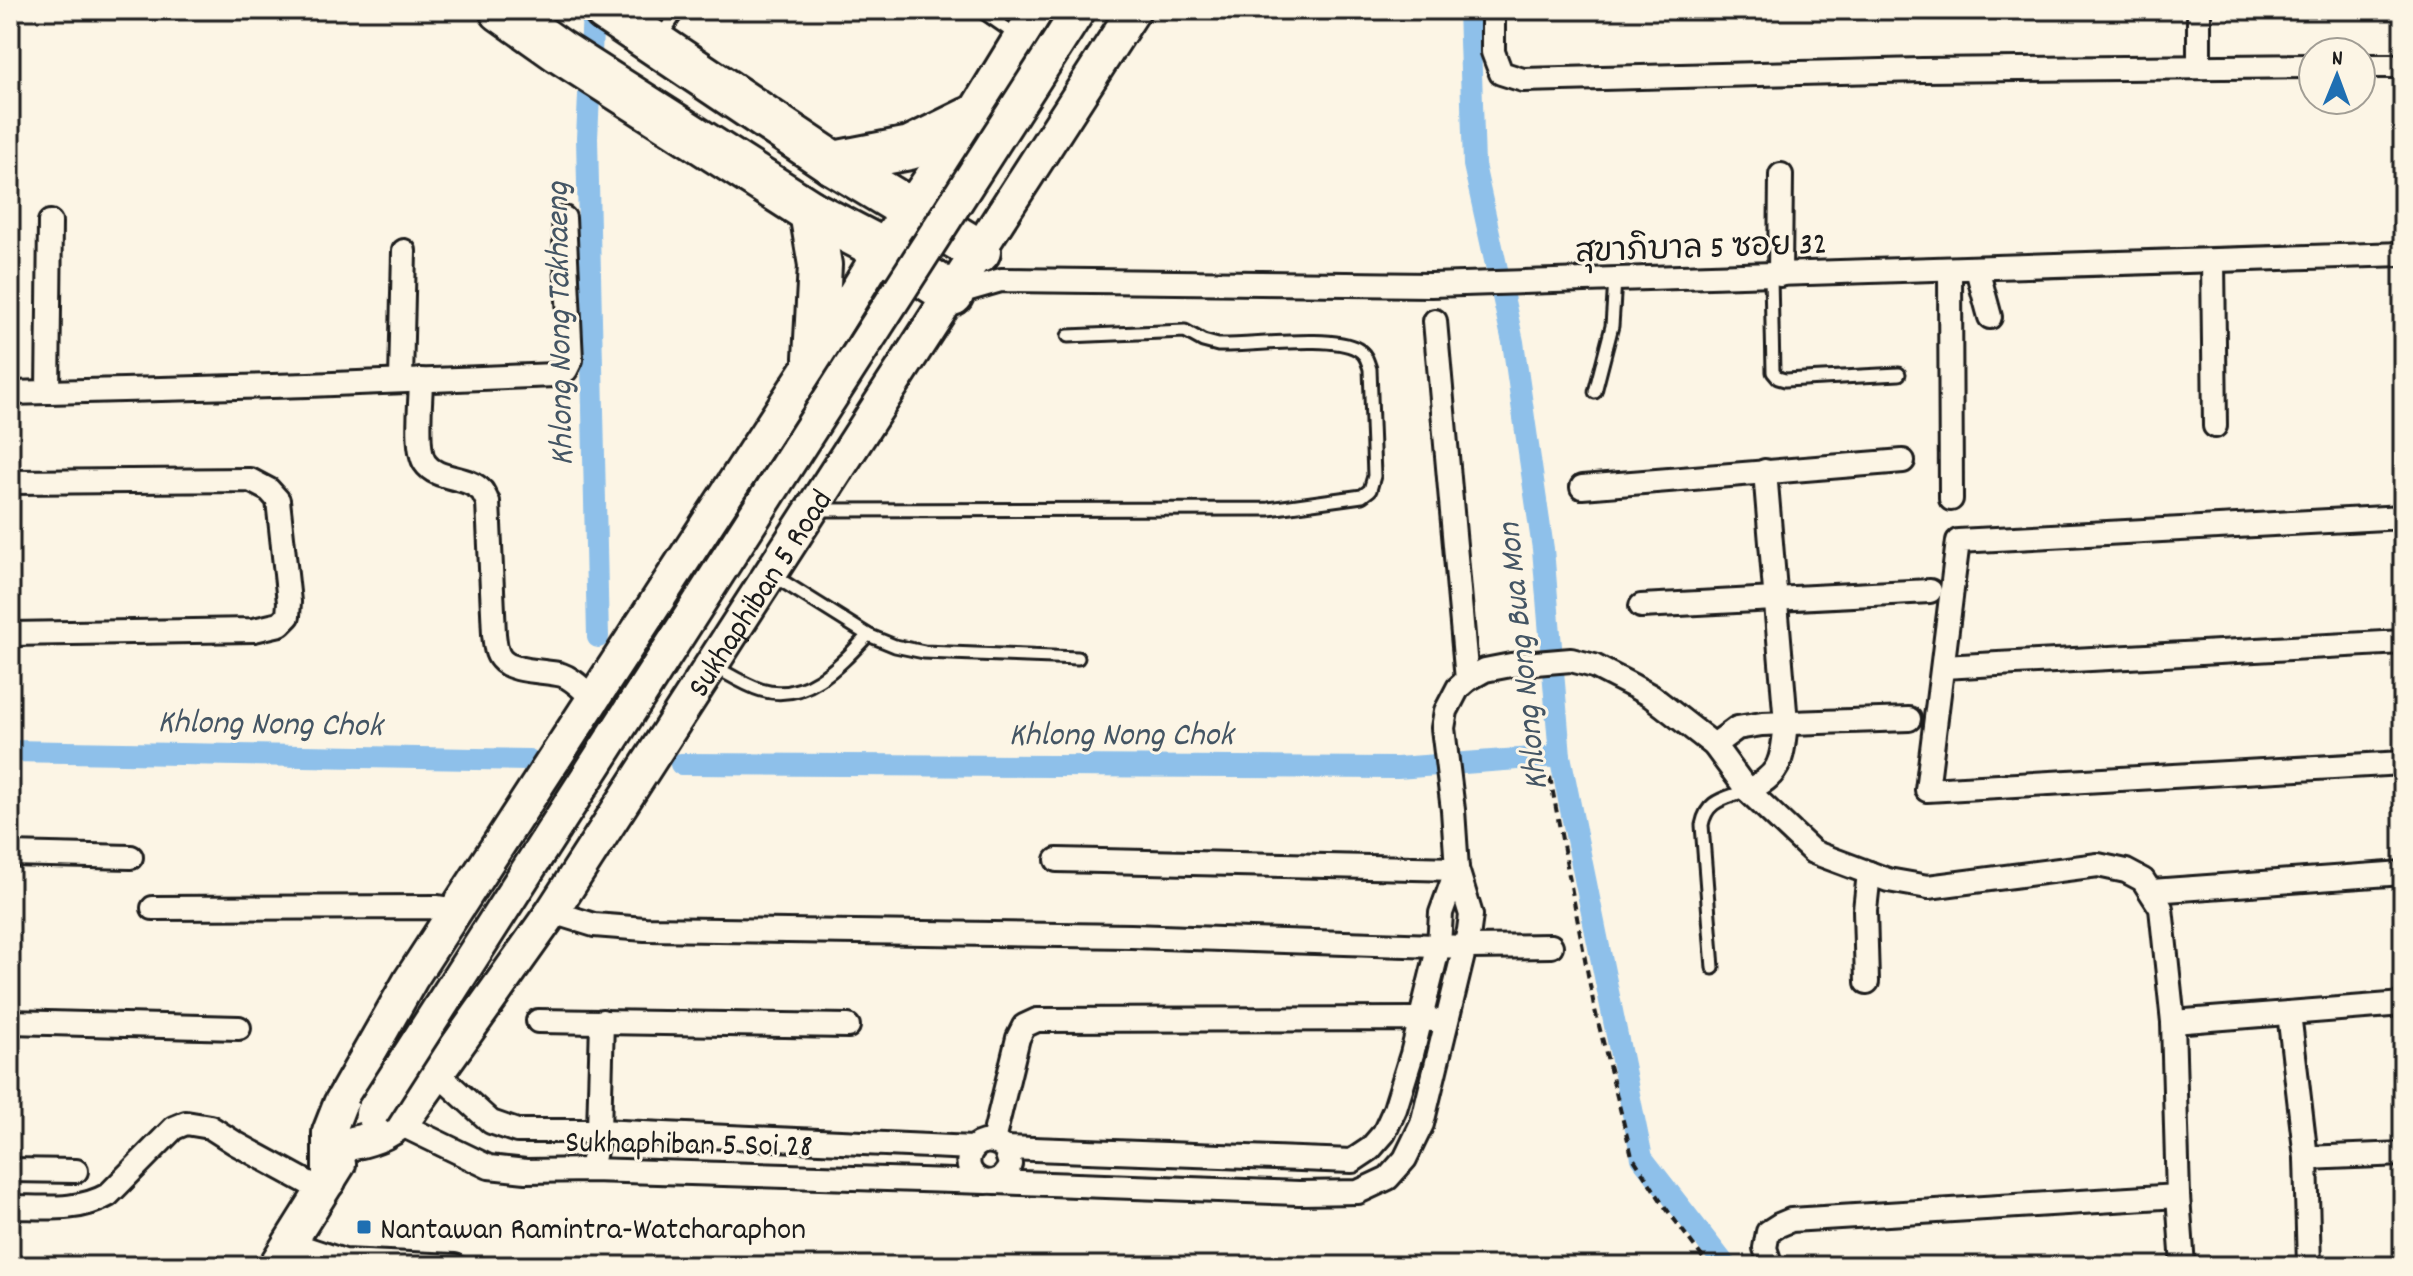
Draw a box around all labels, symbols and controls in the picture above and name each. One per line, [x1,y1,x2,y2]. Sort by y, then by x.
north arrow [2297,36,2377,116]
text: N [2332,44,2343,75]
water label: Khlong Nong Takhaeng [536,181,589,466]
street label: สุขาภิบาล 5 ซอย 32 [1574,224,1828,278]
street label: Sukhaphiban 5 Road [678,482,847,708]
water label: Khlong Nong Bua Mon [1487,519,1564,792]
water label: Khlong Nong Chok [157,700,386,753]
water label: Khlong Nong Chok [1009,713,1236,762]
street label: Sukhaphiban 5 Soi 28 [565,1122,813,1172]
place label: Nantawan Ramintra-Watcharaphon [380,1209,806,1255]
marker: Nantawan Ramintra-Watcharaphon [355,1218,373,1236]

